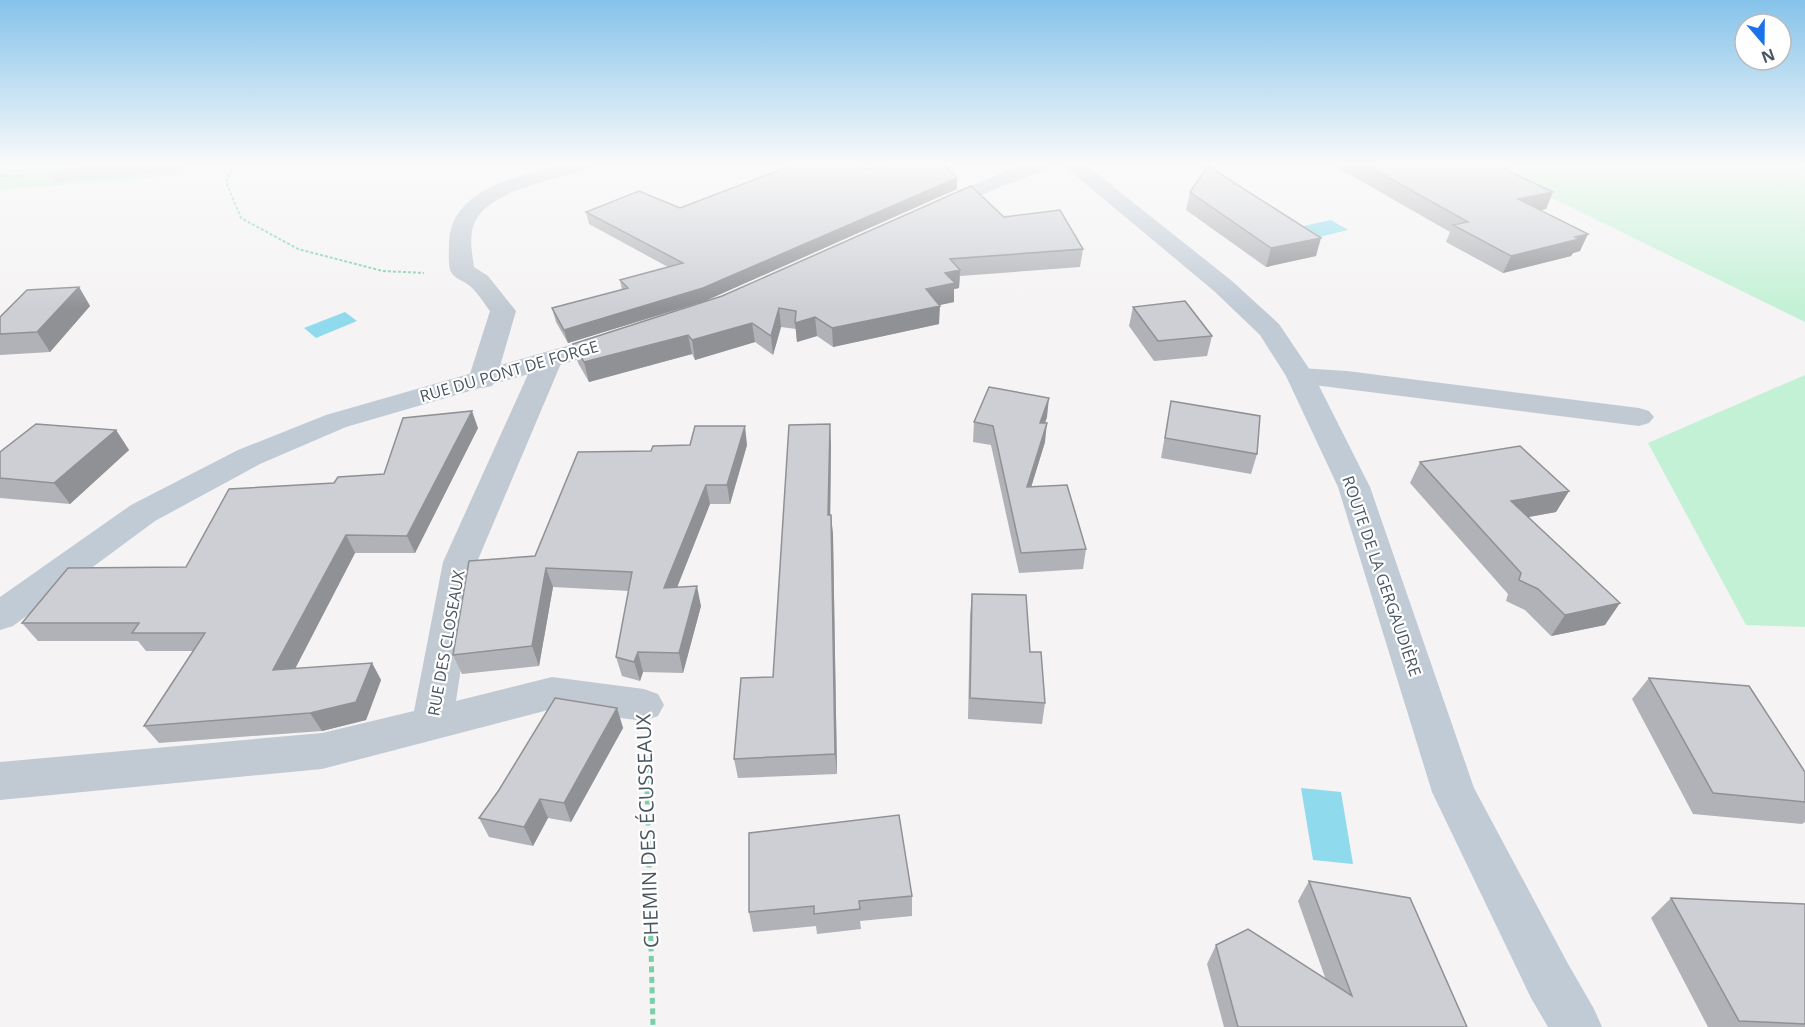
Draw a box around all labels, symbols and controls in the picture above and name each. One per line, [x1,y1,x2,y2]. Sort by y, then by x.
north arrow [1733,12,1793,72]
text: N [1758,44,1778,69]
street label: RUE DU PONT DE FORGE [417,335,601,407]
street label: ROUTE DE LA GERGAUDIÈRE [1337,473,1427,679]
street label: RUE DES CLOSEAUX [422,568,470,718]
street label: CHEMIN DES ÉCUSSEAUX [629,713,665,949]

